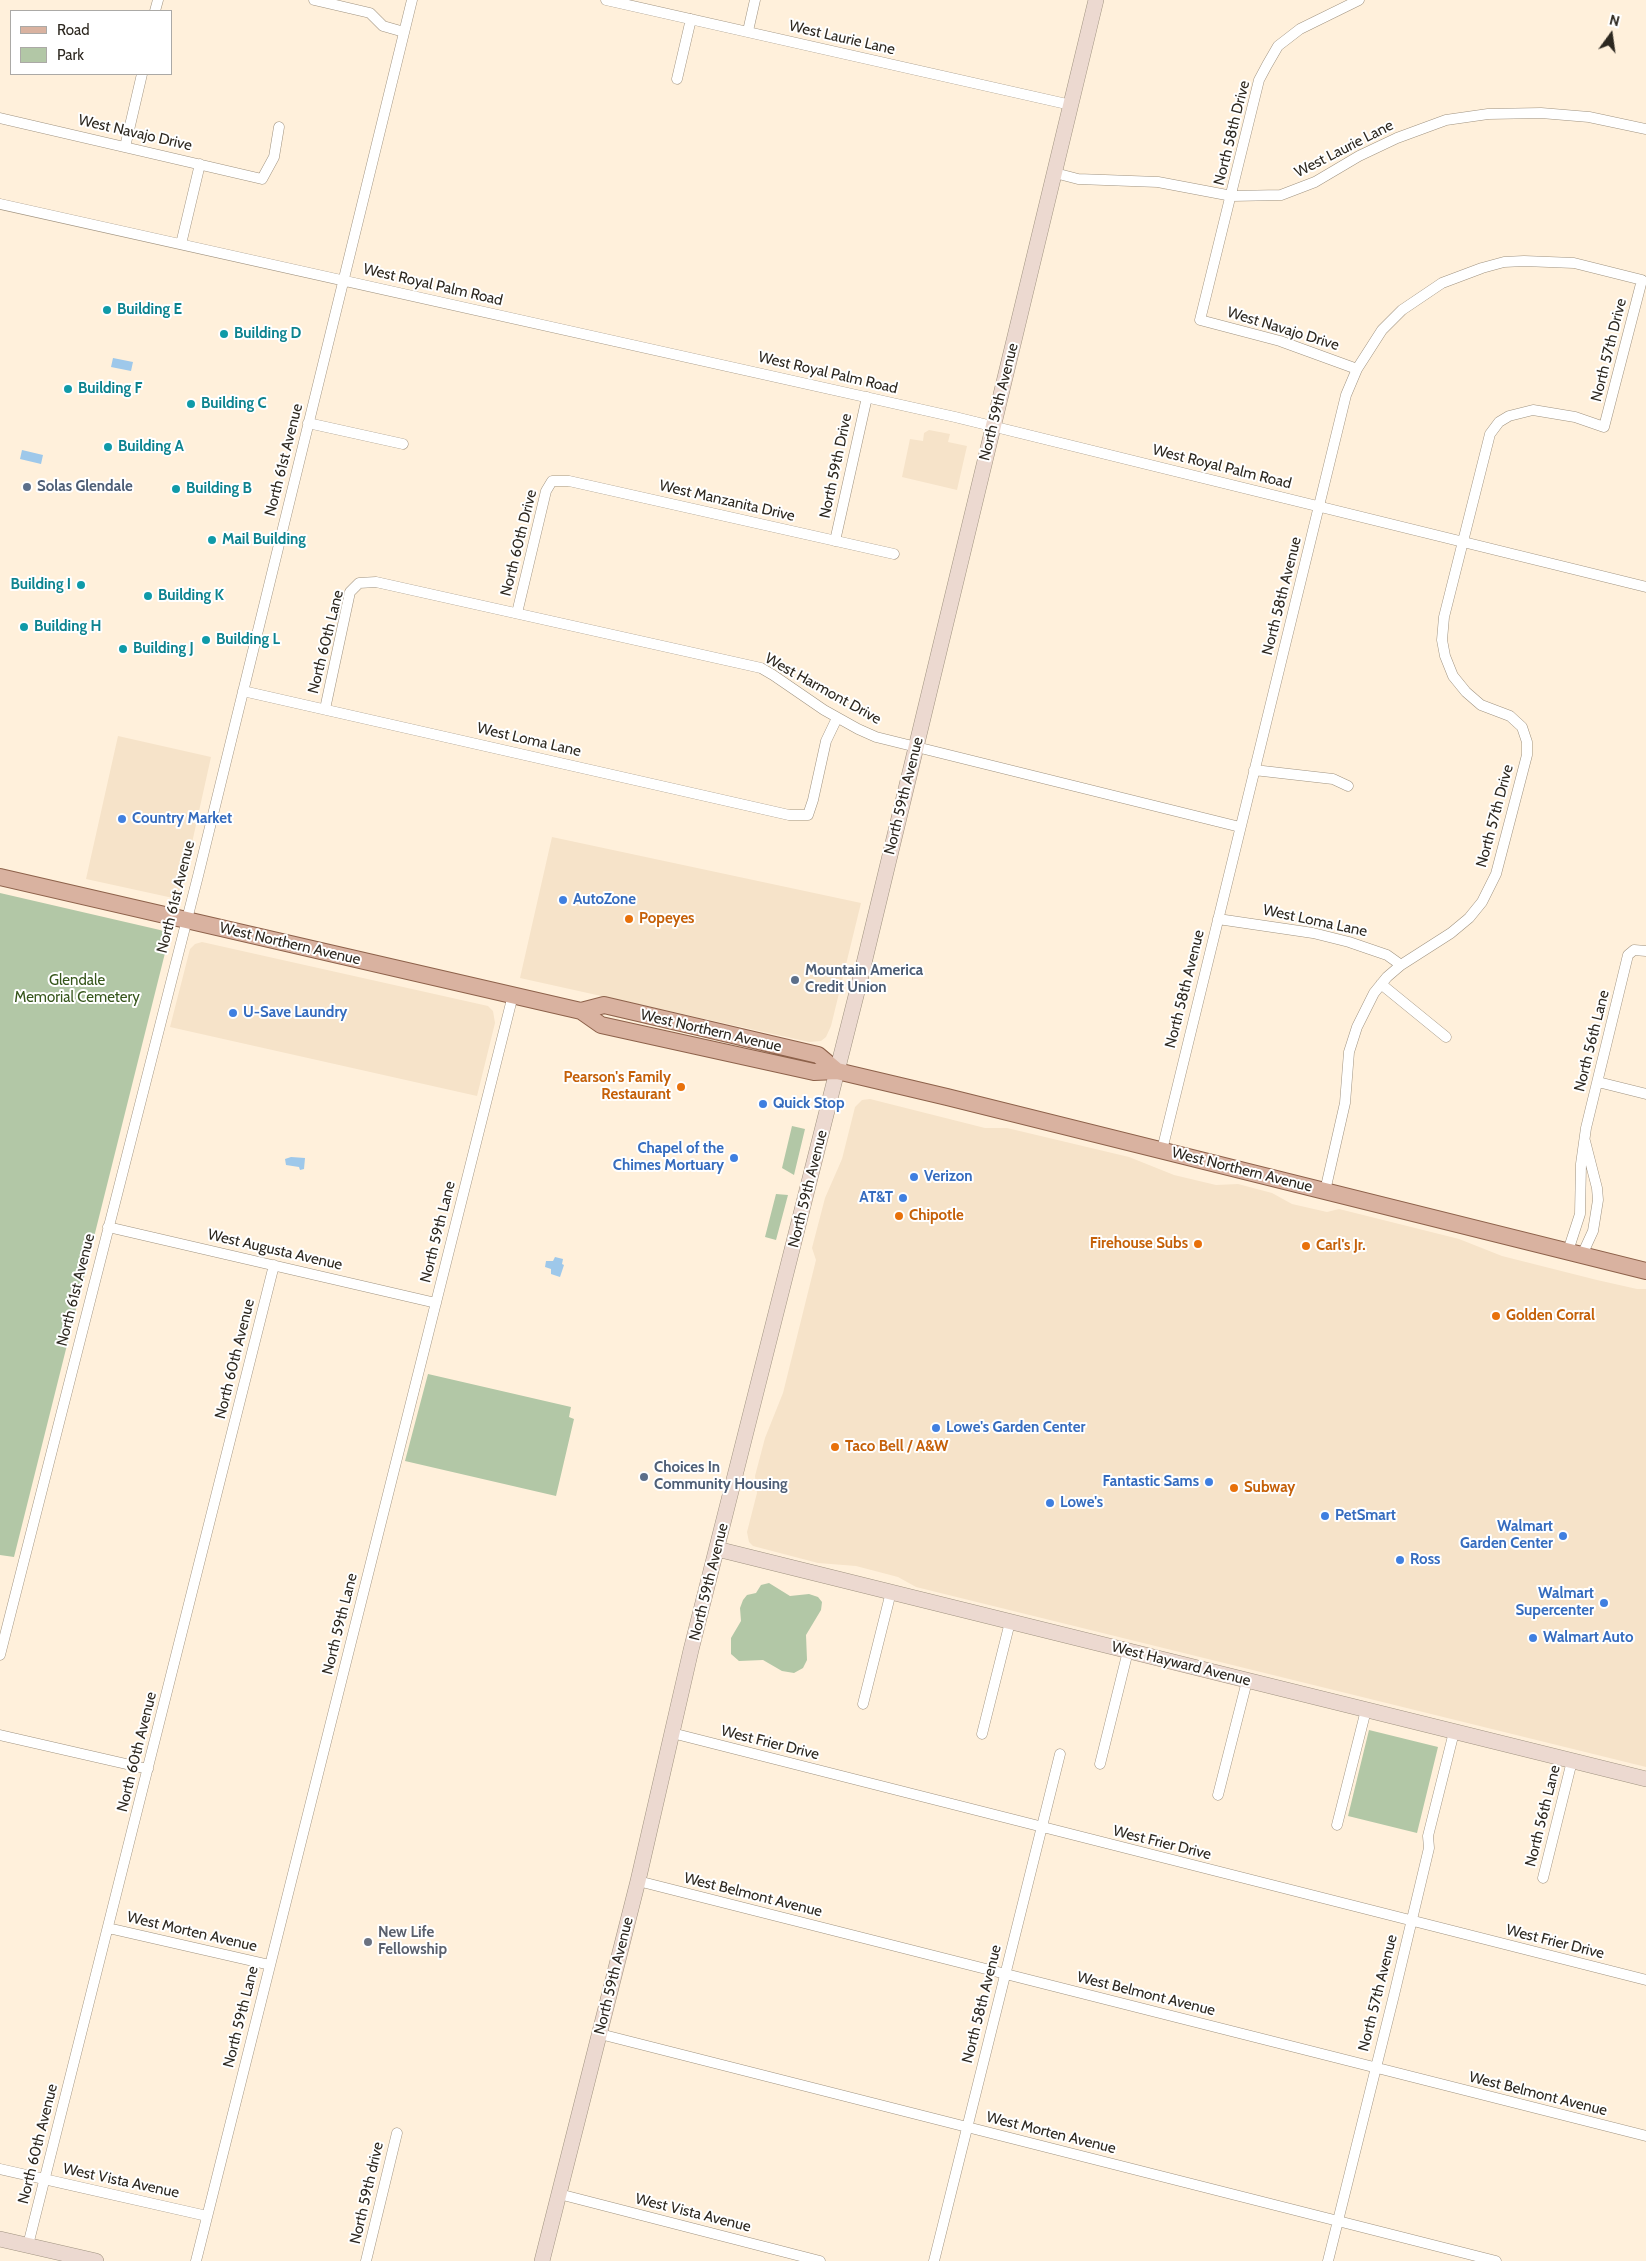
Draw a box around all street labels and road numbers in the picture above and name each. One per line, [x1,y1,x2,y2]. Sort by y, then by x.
street label: West Laurie Lane [787,17,897,59]
street label: North 58th Drive [1210,79,1254,187]
street label: West Navajo Drive [76,111,194,155]
street label: West Laurie Lane [1292,116,1396,182]
street label: West Royal Palm Road [362,260,504,310]
street label: North 57th Drive [1587,297,1631,403]
street label: West Navajo Drive [1225,303,1341,355]
street label: North 59th Avenue [976,341,1022,463]
street label: West Royal Palm Road [757,348,899,398]
street label: North 61st Avenue [261,402,307,518]
street label: North 59th Drive [816,412,856,520]
street label: West Royal Palm Road [1151,441,1293,493]
street label: West Manzanita Drive [657,477,797,525]
street label: North 60th Drive [497,488,541,598]
street label: North 58th Avenue [1259,535,1305,657]
street label: North 60th Lane [304,588,348,696]
street label: West Harmont Drive [762,650,884,728]
street label: West Loma Lane [475,719,583,761]
street label: North 59th Avenue [881,735,927,857]
street label: North 57th Drive [1473,763,1517,869]
street label: North 61st Avenue [153,839,199,955]
street label: West Loma Lane [1261,901,1369,941]
street label: West Northern Avenue [218,919,362,969]
street label: North 58th Avenue [1162,928,1208,1050]
street label: North 56th Lane [1571,988,1613,1094]
street label: West Northern Avenue [639,1006,783,1056]
street label: North 59th Avenue [785,1128,831,1250]
street label: West Northern Avenue [1170,1144,1314,1196]
street label: North 59th Lane [417,1179,459,1285]
street label: West Augusta Avenue [206,1226,344,1274]
street label: North 61st Avenue [53,1232,99,1348]
street label: North 60th Avenue [211,1297,259,1421]
street label: North 59th Avenue [686,1521,732,1643]
street label: North 59th Lane [319,1571,361,1677]
street label: West Hayward Avenue [1110,1638,1252,1690]
street label: North 60th Avenue [113,1690,161,1814]
street label: West Frier Drive [719,1722,821,1764]
street label: North 56th Lane [1522,1763,1564,1869]
street label: West Frier Drive [1111,1822,1213,1864]
street label: West Belmont Avenue [682,1869,824,1921]
street label: West Morten Avenue [125,1908,259,1956]
street label: North 59th Avenue [591,1915,637,2037]
street label: West Frier Drive [1504,1921,1606,1963]
street label: North 57th Avenue [1355,1933,1401,2053]
street label: North 58th Avenue [959,1943,1005,2065]
street label: North 59th Lane [220,1964,262,2070]
street label: West Belmont Avenue [1075,1968,1217,2020]
street label: West Belmont Avenue [1467,2068,1609,2120]
street label: North 60th Avenue [14,2082,62,2206]
street label: West Morten Avenue [984,2108,1118,2158]
street label: North 59th drive [347,2140,387,2246]
street label: West Vista Avenue [61,2160,181,2202]
street label: West Vista Avenue [633,2190,753,2236]

